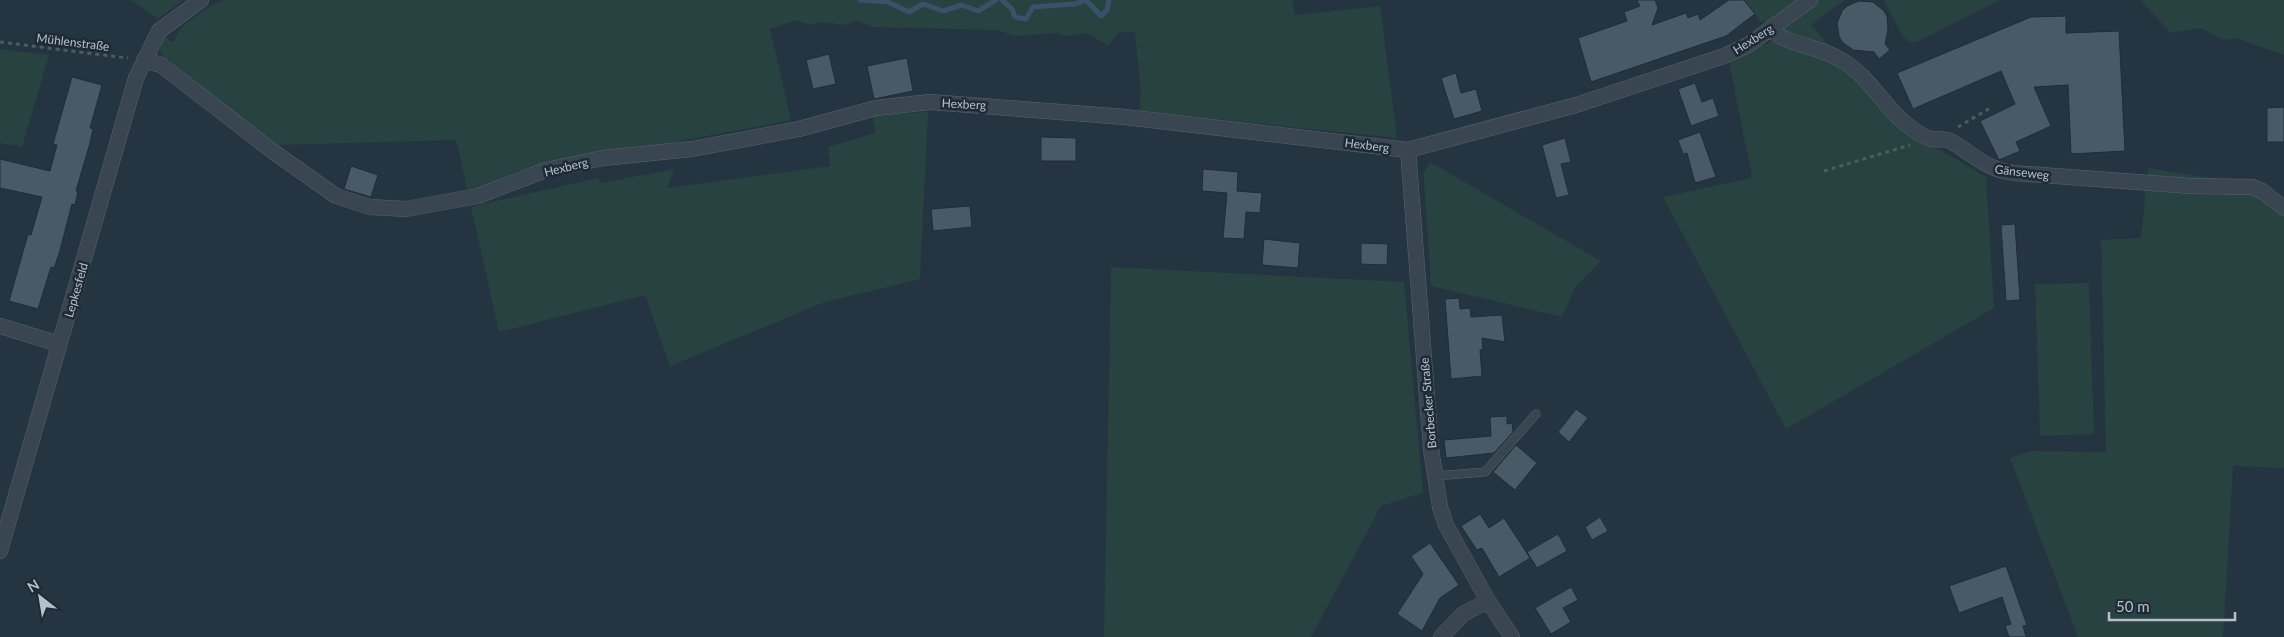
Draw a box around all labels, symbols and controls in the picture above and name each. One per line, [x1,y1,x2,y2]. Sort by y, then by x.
street label: Hexberg [1730,21,1776,57]
street label: Mühlenstraße [36,30,110,54]
street label: Hexberg [941,95,987,113]
street label: Hexberg [1344,135,1390,155]
street label: Hexberg [542,154,590,180]
street label: Gänseweg [1994,161,2050,183]
street label: Lepkesfeld [61,261,91,319]
street label: Borbecker Straße [1417,357,1439,449]
north arrow [15,572,65,622]
text: N [24,575,42,595]
scale bar [2109,590,2235,622]
text: 50 m [2116,597,2150,615]

